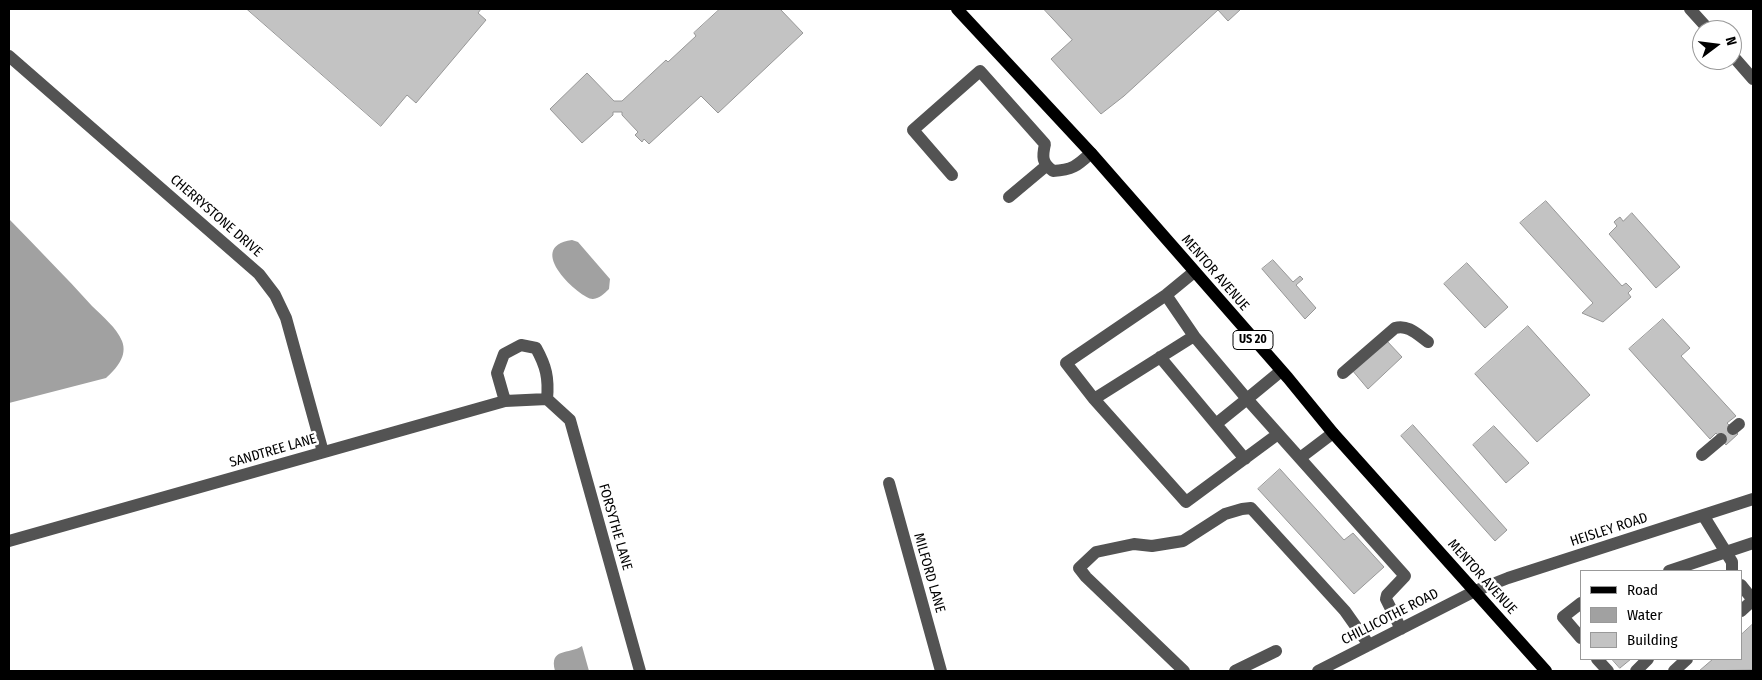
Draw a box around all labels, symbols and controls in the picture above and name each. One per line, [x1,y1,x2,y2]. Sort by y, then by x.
north arrow [1692,20,1742,70]
text: N [1722,35,1740,47]
street label: CHERRYSTONE DRIVE [166,171,266,261]
street label: MENTOR AVENUE [1178,232,1252,314]
road number: US 20 [1233,330,1273,350]
street label: SANDTREE LANE [228,431,318,471]
street label: FORSYTHE LANE [595,482,635,572]
street label: HEISLEY ROAD [1568,510,1650,550]
street label: MILFORD LANE [910,531,948,615]
street label: MENTOR AVENUE [1444,536,1520,618]
legend [1580,570,1742,660]
text: Road [1627,581,1658,599]
street label: CHILLICOTHE ROAD [1339,585,1441,649]
text: Water [1627,606,1662,624]
text: Building [1627,631,1678,649]

